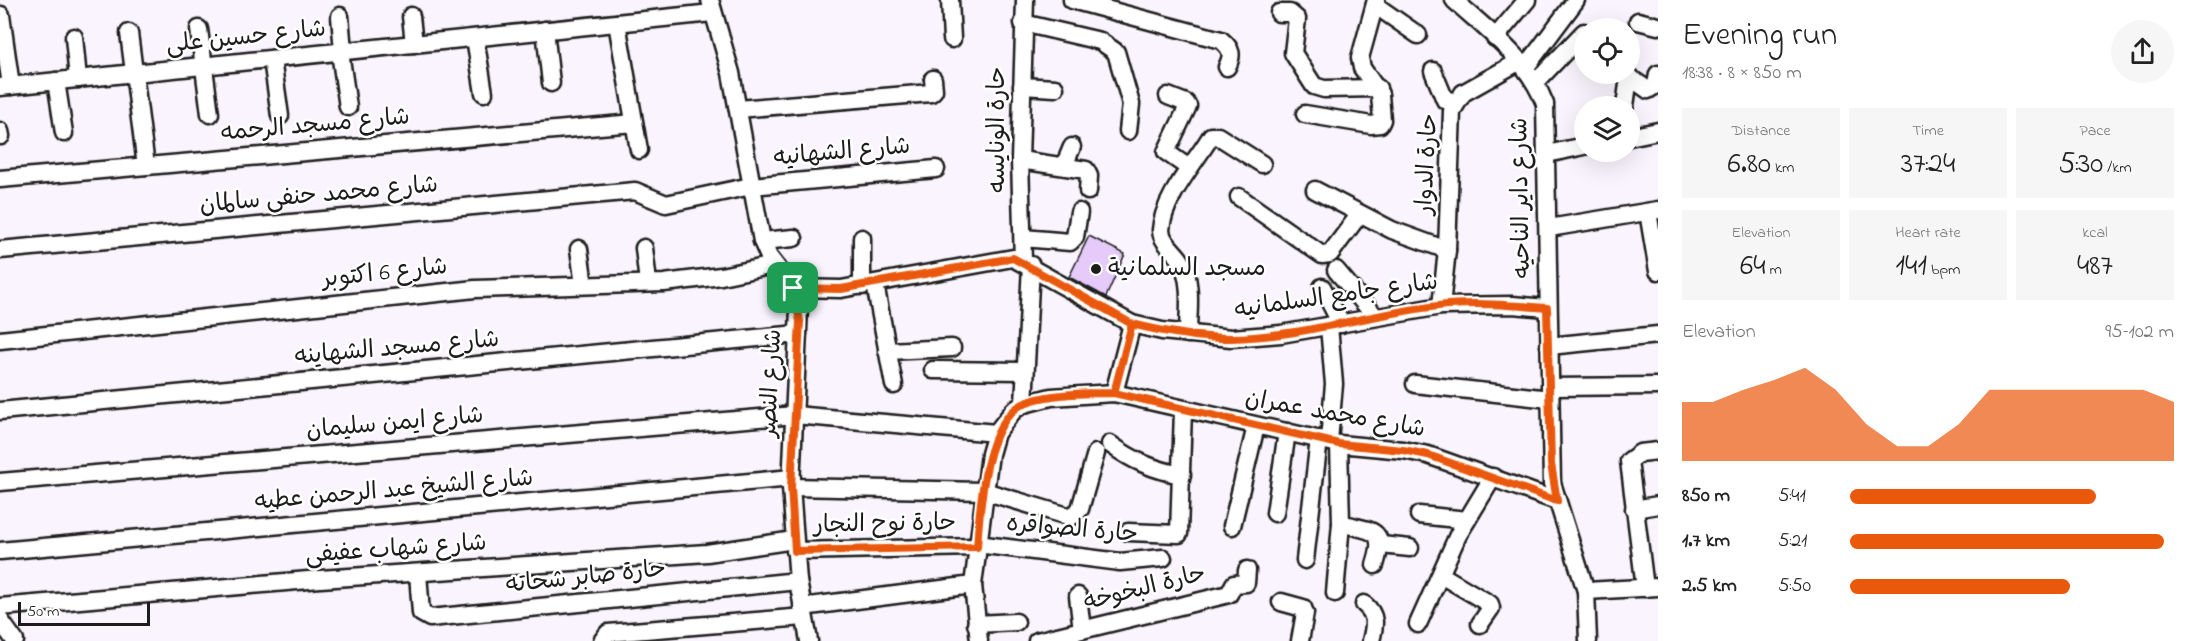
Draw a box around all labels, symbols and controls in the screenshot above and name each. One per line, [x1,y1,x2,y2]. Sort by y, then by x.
street label: شارع حسين على [164,12,328,64]
text: Evening run [1682,12,1837,60]
map controls [1574,18,1640,162]
button: locate [1574,18,1640,84]
button: share [2111,20,2174,83]
text: 18:38 · 8 × 850 m [1682,59,1802,88]
street label: حارة الونايسه [981,67,1016,193]
button: layers [1574,96,1640,162]
street label: شارع مسجد الرحمه [219,100,411,152]
street label: حارة الدوار [1408,113,1448,217]
street label: شارع داير الناحيه [1503,117,1541,279]
text: Distance [1732,119,1790,143]
text: Time [1912,119,1944,143]
text: Pace [2079,119,2111,143]
street label: شارع الشهانيه [772,130,912,176]
text: 6.80 [1728,143,1771,187]
text: 37:24 [1901,143,1955,187]
text: 5:30 [2058,143,2103,187]
text: km [1771,156,1794,180]
text: /km [2103,156,2132,180]
street label: شارع محمد حنفى سالمان [198,168,440,224]
text: Elevation [1732,221,1790,245]
text: Heart rate [1895,221,1961,245]
text: kcal [2082,221,2108,245]
text: 64 [1740,245,1766,289]
text: 141 [1895,245,1927,289]
text: 487 [2077,245,2113,289]
street label: شارع 6 اكتوبر [319,250,449,298]
place label: مسجد السلمانية [1108,252,1266,287]
text: m [1766,258,1782,282]
text: bpm [1927,258,1961,282]
pin [767,262,818,313]
marker: مسجد السلمانية [1089,262,1103,276]
street label: شارع جامع السلمانيه [1232,265,1440,329]
icon: arrive [776,271,809,304]
text: Elevation [1682,318,1756,347]
text: 95–102 m [2105,318,2174,347]
street label: شارع مسجد الشهاينه [293,323,501,375]
street label: شارع النصر [752,328,792,440]
street label: شارع محمد عمران [1242,382,1428,448]
street label: شارع ايمن سليمان [305,399,485,449]
street label: شارع الشيخ عبد الرحمن عطيه [253,461,535,521]
text: 850 m [1682,482,1730,511]
text: 5:41 [1778,482,1806,511]
street label: حارة نوح النجار [811,506,957,544]
street label: حارة الصواقره [1005,507,1139,553]
street label: شارع شهاب عفيفى [304,526,488,574]
text: 1.7 km [1682,527,1730,556]
text: 5:21 [1778,527,1807,556]
street label: حارة صابر شحاته [504,552,668,604]
street label: حارة البخوخه [1080,557,1210,621]
text: 2.5 km [1682,572,1737,601]
text: 5:50 [1778,572,1811,601]
scale bar [18,599,150,626]
text: 50 m [27,600,59,624]

